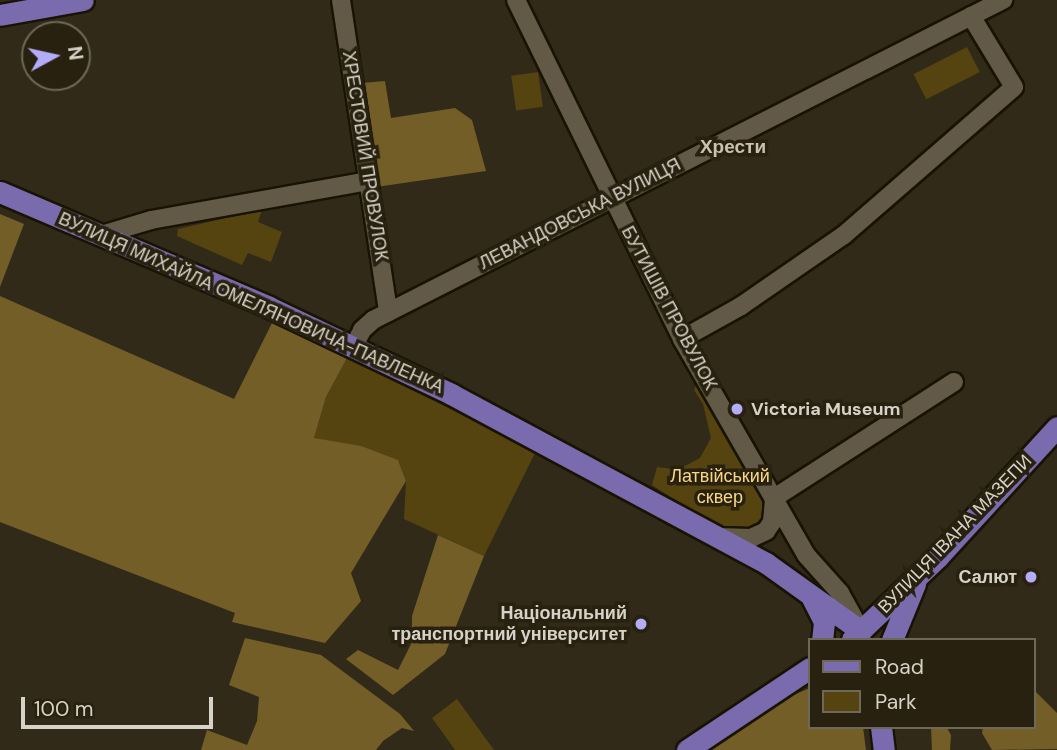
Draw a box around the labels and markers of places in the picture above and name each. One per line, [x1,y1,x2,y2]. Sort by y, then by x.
place label: Victoria Museum [751,398,901,420]
marker: Victoria Museum [729,401,745,417]
place label: Салют [959,566,1017,588]
marker: Салют [1023,569,1039,585]
place label: Національний транспортний університет [391,603,627,646]
marker: Національний транспортний університет [633,616,649,632]

